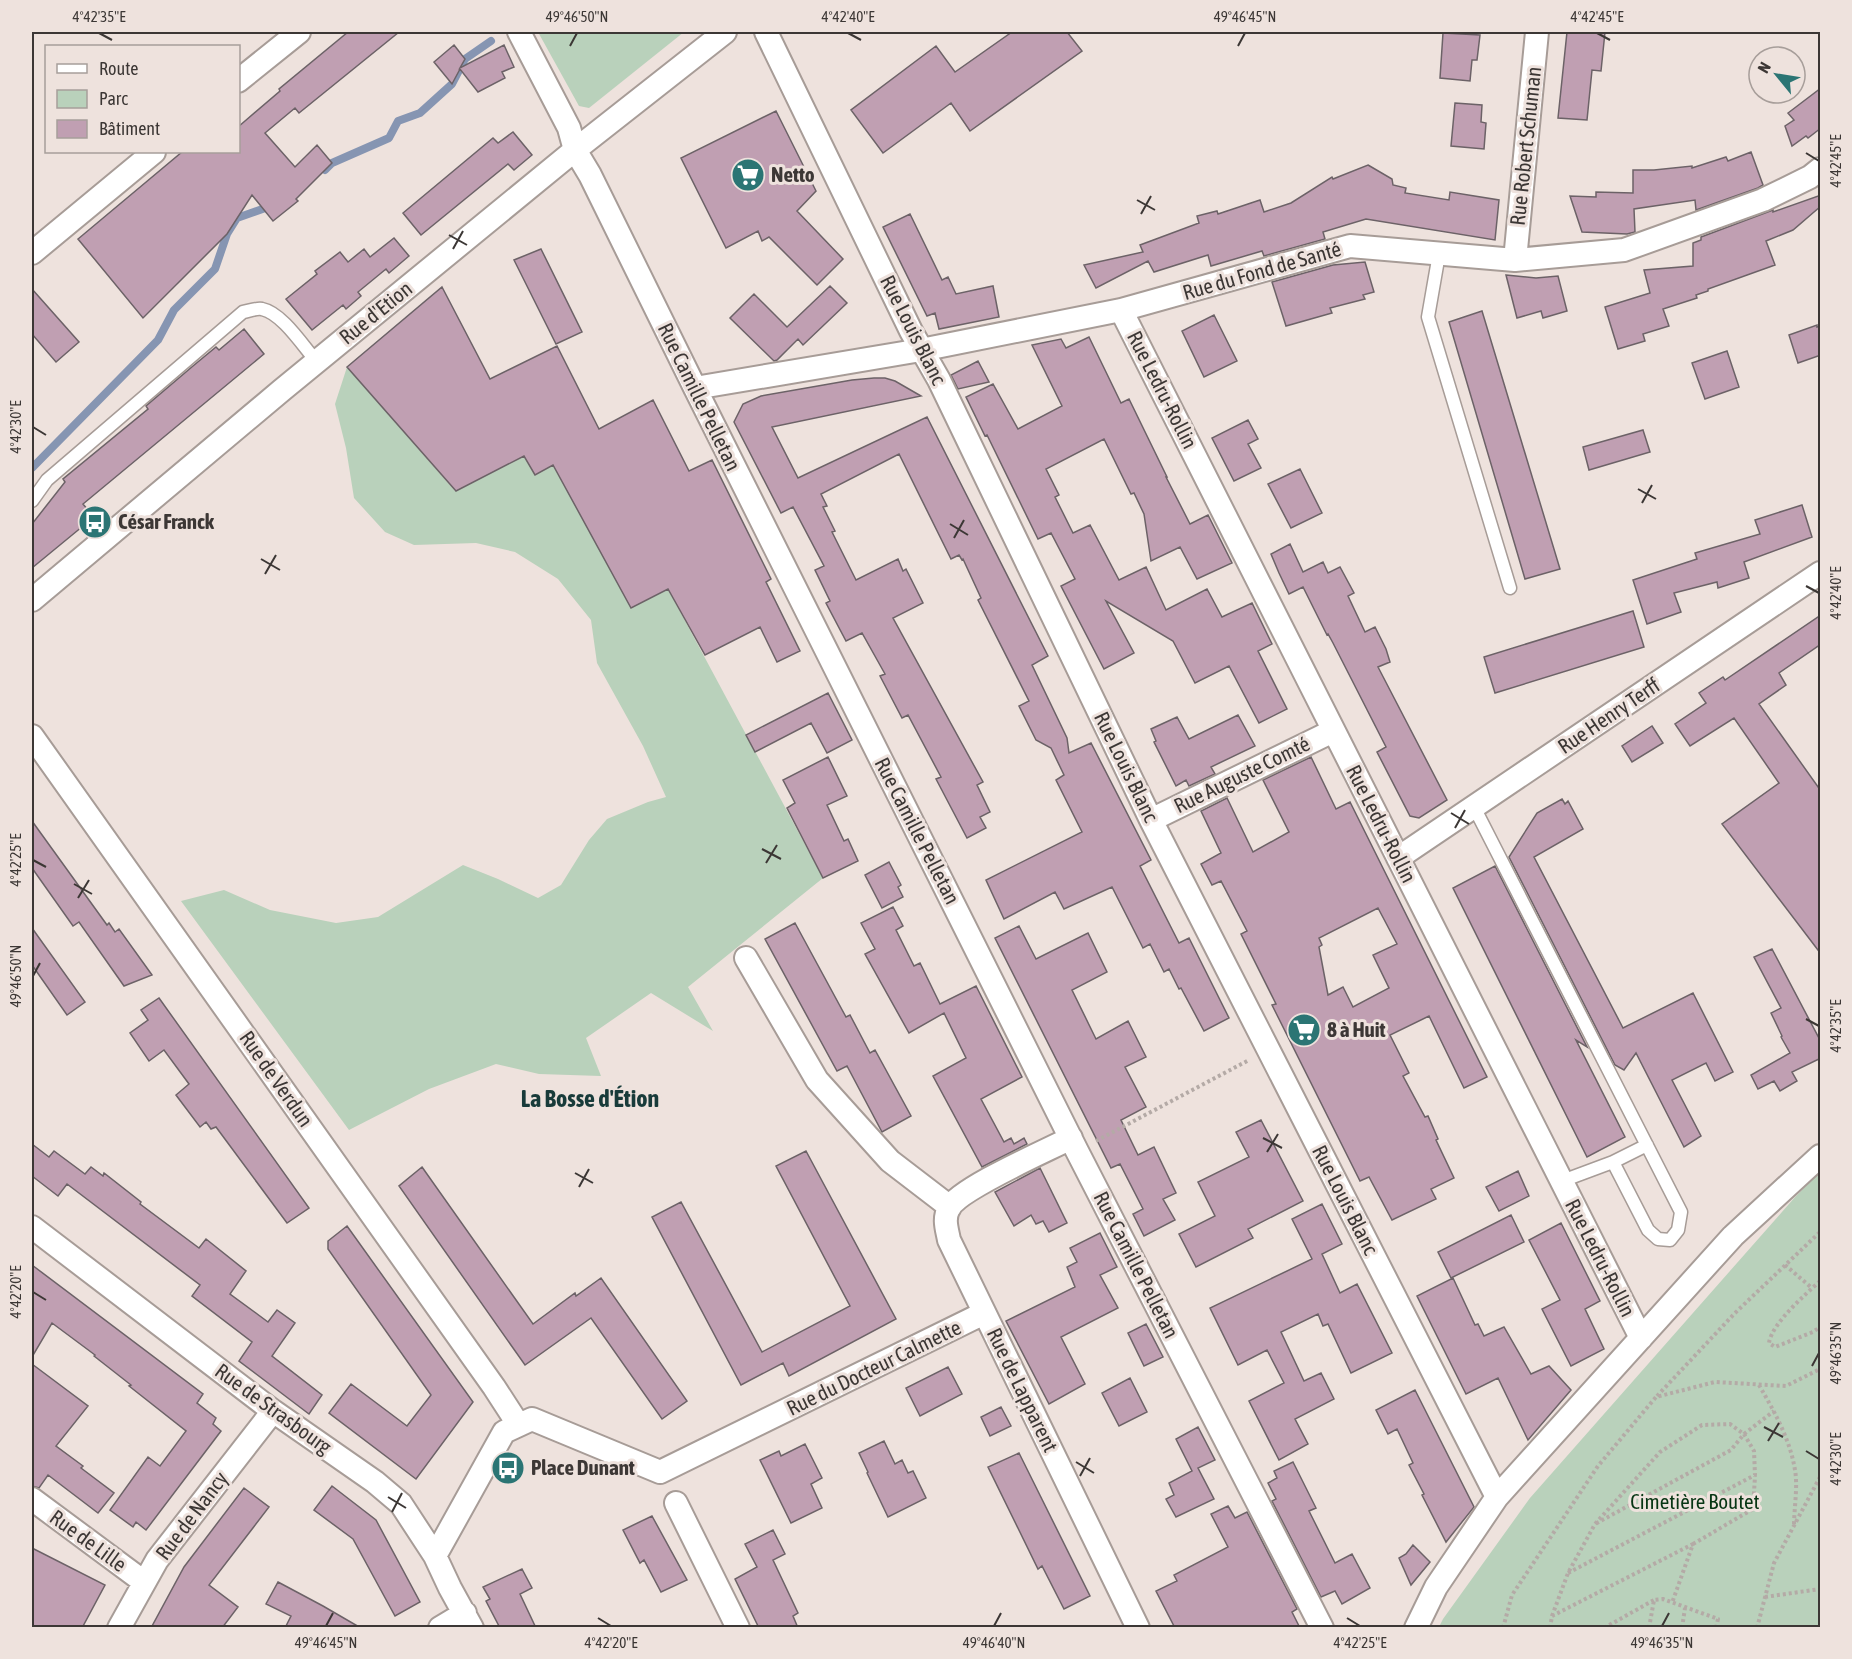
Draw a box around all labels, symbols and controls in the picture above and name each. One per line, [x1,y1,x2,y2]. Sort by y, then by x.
text: 4°42'35"E [72,8,126,25]
text: 49°46'50"N [546,8,608,25]
text: 4°42'40"E [821,8,875,25]
text: 49°46'45"N [1214,8,1276,25]
text: 4°42'45"E [1570,8,1624,25]
legend [45,45,240,153]
north arrow [1747,45,1807,105]
text: Route [99,58,138,79]
text: N [1754,59,1774,76]
street label: Rue Robert Schuman [1505,65,1545,227]
text: Parc [99,88,128,109]
text: Bâtiment [99,118,160,139]
text: 4°42'45"E [1827,134,1844,188]
supermarket icon: Netto [730,157,766,193]
place label: Netto [771,162,815,186]
street label: Rue du Fond de Santé [1180,236,1344,304]
street label: Rue Louis Blanc [876,271,952,388]
street label: Rue d'Etion [334,276,416,349]
street label: Rue Camille Pelletan [654,319,746,474]
street label: Rue Ledru-Rollin [1123,327,1203,452]
text: 4°42'30"E [7,400,24,454]
bus stop icon: César Franck [77,504,113,540]
place label: César Franck [118,509,215,533]
text: 4°42'40"E [1827,566,1844,620]
street label: Rue Henry Terff [1553,672,1664,758]
street label: Rue Louis Blanc [1090,708,1164,826]
street label: Rue Auguste Comté [1170,731,1313,817]
street label: Rue Camille Pelletan [871,753,965,908]
street label: Rue Ledru-Rollin [1342,761,1422,886]
text: 4°42'25"E [7,833,24,887]
text: 49°46'50"N [7,945,24,1007]
text: 4°42'35"E [1827,999,1844,1053]
supermarket icon: 8 à Huit [1286,1012,1322,1048]
place label: 8 à Huit [1327,1017,1386,1041]
street label: Rue de Verdun [235,1026,319,1131]
district label: La Bosse d'Étion [521,1085,659,1112]
street label: Rue Louis Blanc [1308,1141,1384,1258]
street label: Rue Camille Pelletan [1090,1187,1184,1342]
street label: Rue Ledru-Rollin [1561,1195,1641,1320]
text: 4°42'20"E [7,1265,24,1319]
street label: Rue du Docteur Calmette [783,1314,965,1420]
text: 49°46'35"N [1827,1322,1844,1384]
street label: Rue de Lapparent [983,1324,1063,1455]
street label: Rue de Strasbourg [211,1358,336,1458]
text: 4°42'30"E [1827,1432,1844,1486]
bus stop icon: Place Dunant [490,1450,526,1486]
place label: Place Dunant [531,1455,635,1479]
street label: Rue de Nancy [150,1466,232,1564]
park label: Cimetière Boutet [1630,1489,1760,1513]
street label: Rue de Lille [46,1504,132,1576]
text: 49°46'45"N [295,1634,357,1651]
text: 4°42'20"E [584,1634,638,1651]
text: 49°46'40"N [963,1634,1025,1651]
text: 4°42'25"E [1333,1634,1387,1651]
text: 49°46'35"N [1631,1634,1693,1651]

